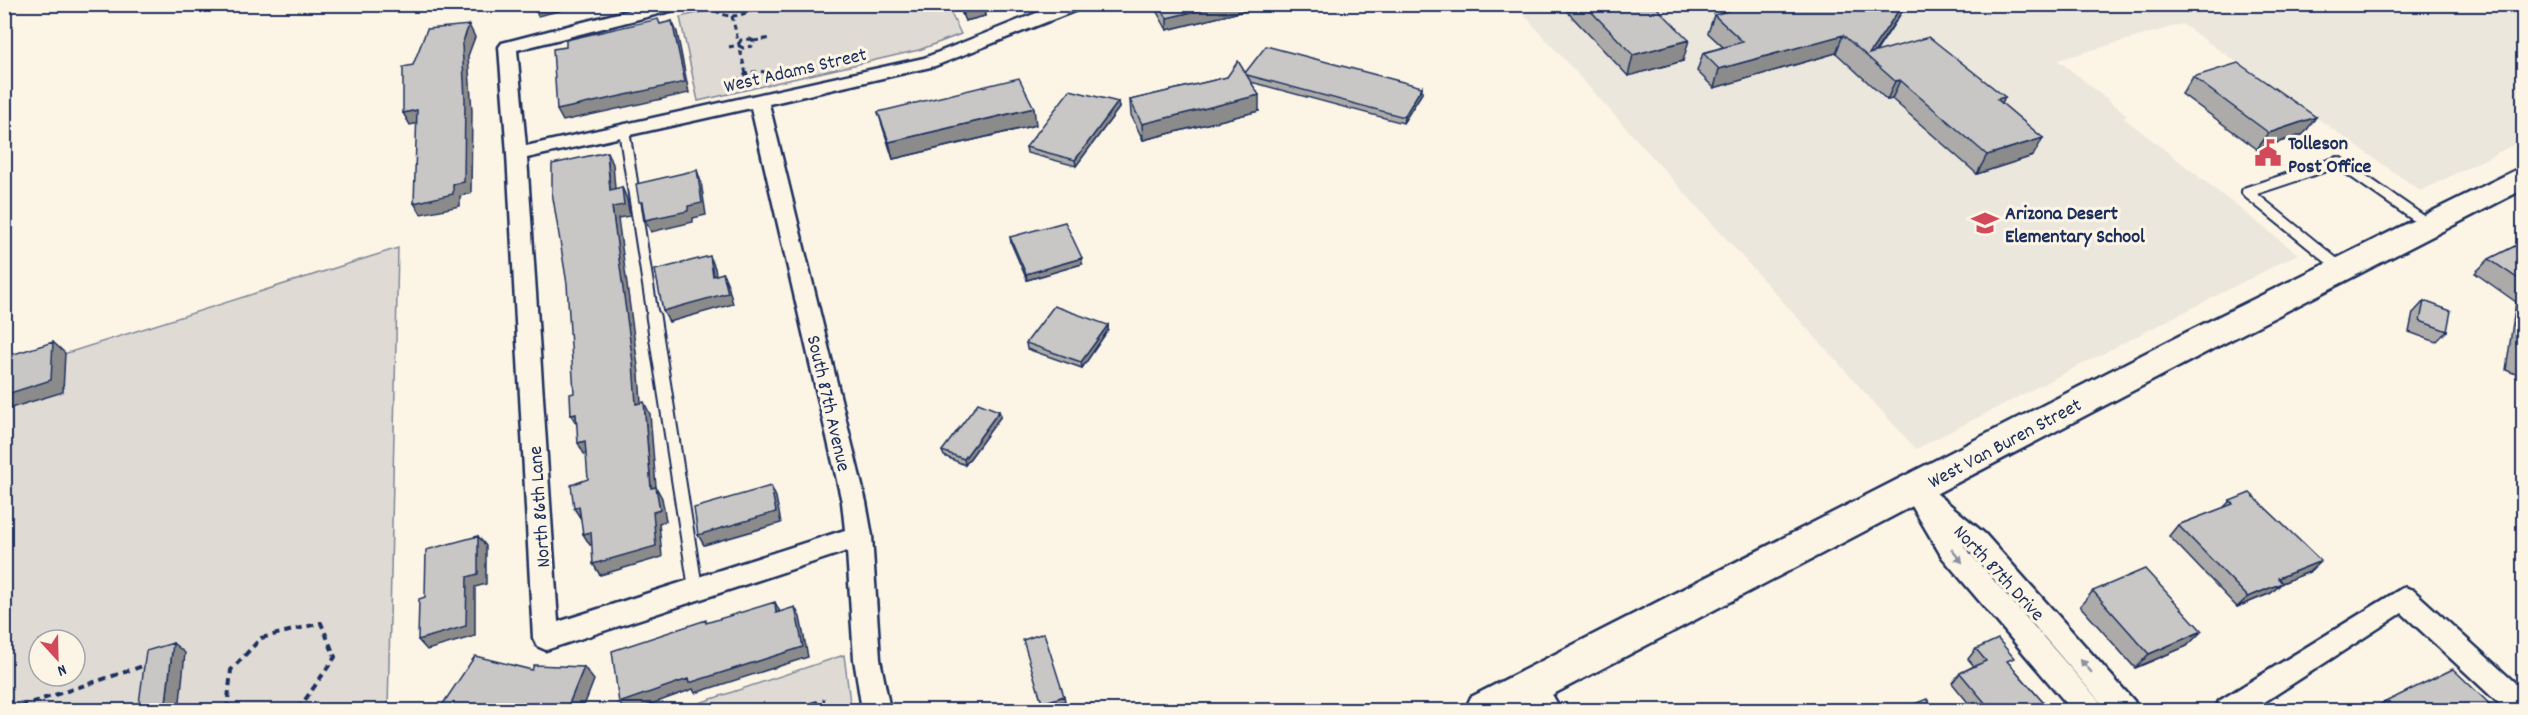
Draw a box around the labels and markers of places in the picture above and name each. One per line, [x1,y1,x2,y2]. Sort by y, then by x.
place label: Tolleson Post Office [2288,131,2372,182]
public building icon: Tolleson Post Office [2253,138,2283,168]
place label: Arizona Desert Elementary School [2005,201,2145,252]
school or university icon: Arizona Desert Elementary School [1970,208,2000,238]

